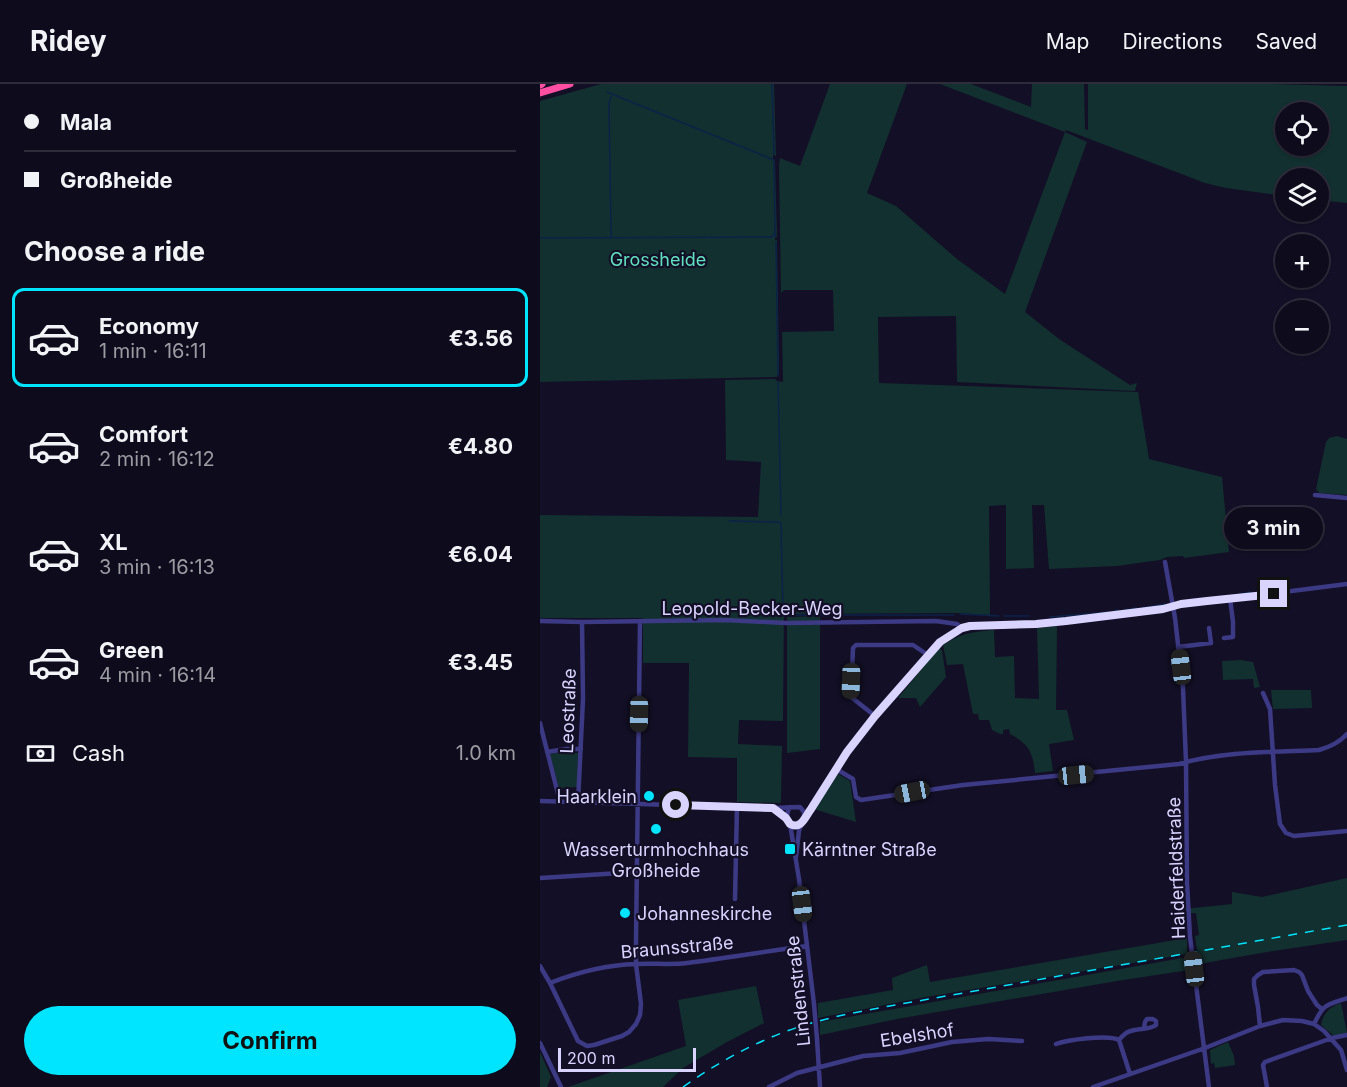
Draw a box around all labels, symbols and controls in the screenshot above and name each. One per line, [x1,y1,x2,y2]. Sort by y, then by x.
text: Ridey [30,24,107,58]
text: Map [1046,29,1089,54]
text: Directions [1122,29,1223,54]
text: Saved [1256,29,1317,54]
map controls [1275,102,1329,354]
button: locate [1275,102,1329,156]
text: Mala [60,109,112,135]
text: Großheide [60,167,173,193]
button: layers [1275,168,1329,222]
button: + [1275,234,1329,288]
text: Choose a ride [24,235,205,268]
park label: Grossheide [610,249,706,270]
button: − [1275,300,1329,354]
icon: car [27,311,81,365]
text: Economy [99,313,199,339]
text: €3.56 [449,325,513,351]
text: 1 min · 16:11 [99,339,207,363]
icon: car [27,419,81,473]
text: Comfort [99,421,188,447]
text: €4.80 [448,433,513,459]
text: 2 min · 16:12 [99,447,215,471]
callout: 3 min [1224,507,1323,549]
text: 3 min [1247,516,1300,540]
icon: car [27,527,81,581]
text: XL [99,529,128,555]
text: €6.04 [448,541,513,567]
text: 3 min · 16:13 [99,555,215,579]
route end [1260,580,1287,607]
street label: Leopold-Becker-Weg [661,598,843,619]
icon: car [27,635,81,689]
text: Green [99,637,164,663]
car [1170,648,1192,686]
text: €3.45 [448,649,513,675]
text: 4 min · 16:14 [99,663,216,687]
car [841,663,861,699]
street label: Leostraße [556,668,580,754]
car [630,696,648,732]
icon: cash [24,737,57,770]
text: Cash [72,740,125,766]
text: 1.0 km [456,741,516,765]
car [1057,764,1095,786]
car [893,780,931,804]
place label: Haarklein [557,786,637,807]
marker: Haarklein [642,789,656,803]
route start [662,791,689,818]
street label: Haiderfeldstraße [1163,797,1189,939]
marker: Wasserturmhochhaus Großheide [649,822,663,836]
place label: Wasserturmhochhaus Großheide [563,839,749,881]
place label: Kärntner Straße [802,839,937,860]
marker: Kärntner Straße [783,842,797,856]
car [791,885,813,923]
place label: Johanneskirche [637,903,772,924]
marker: Johanneskirche [618,906,632,920]
street label: Braunsstraße [620,932,734,962]
street label: Lindenstraße [782,935,814,1047]
car [1183,950,1205,988]
button: Confirm [24,1006,516,1075]
street label: Ebelshof [879,1019,956,1051]
scale bar [558,1045,696,1072]
text: 200 m [567,1048,615,1068]

